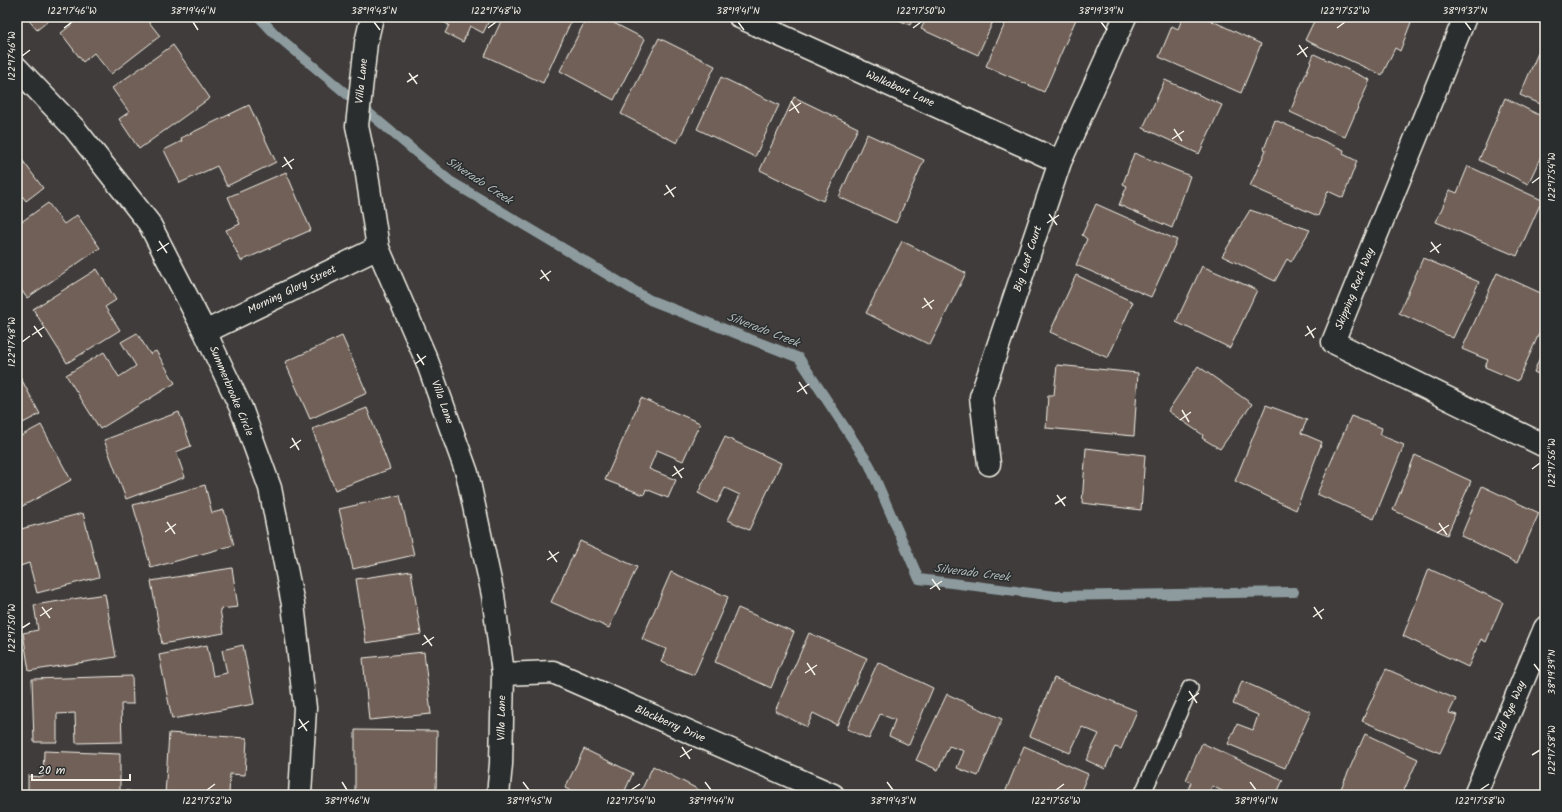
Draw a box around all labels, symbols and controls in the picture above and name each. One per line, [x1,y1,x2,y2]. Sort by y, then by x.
text: 122°17'46"W [47,3,97,19]
text: 38°19'44"N [170,3,216,19]
text: 38°19'43"N [351,3,397,19]
text: 122°17'48"W [471,3,521,19]
text: 38°19'41"N [716,3,760,19]
text: 122°17'50"W [897,3,946,19]
text: 38°19'39"N [1078,3,1124,19]
text: 122°17'52"W [1320,3,1370,19]
text: 38°19'37"N [1443,3,1488,19]
text: 122°17'46"W [4,31,20,81]
street label: Villa Lane [351,57,373,105]
street label: Walkabout Lane [863,66,937,112]
water label: Silverado Creek [442,152,518,211]
text: 122°17'54"W [1544,152,1560,202]
street label: Big Leaf Court [1009,223,1047,294]
street label: Skipping Rock Way [1330,244,1380,333]
street label: Morning Glory Street [245,260,340,319]
water label: Silverado Creek [724,308,804,353]
text: 122°17'48"W [4,317,20,367]
street label: Summerbrooke Circle [204,343,258,439]
street label: Villa Lane [426,378,458,426]
text: 122°17'56"W [1544,438,1560,488]
water label: Silverado Creek [933,559,1013,587]
text: 122°17'50"W [4,603,20,652]
text: 38°19'39"N [1544,649,1560,695]
street label: Wild Rye Way [1489,677,1531,744]
street label: Villa Lane [493,695,511,741]
street label: Blackberry Drive [632,700,708,748]
text: 122°17'58"W [1544,725,1560,775]
scale bar [32,756,130,782]
text: 20 m [38,761,66,780]
text: 122°17'52"W [182,793,232,809]
text: 38°19'46"N [324,793,370,809]
text: 38°19'45"N [506,793,552,809]
text: 122°17'54"W [606,793,656,809]
text: 38°19'44"N [688,793,734,809]
text: 38°19'43"N [870,793,916,809]
text: 122°17'56"W [1031,793,1081,809]
text: 38°19'41"N [1234,793,1278,809]
text: 122°17'58"W [1455,793,1505,809]

